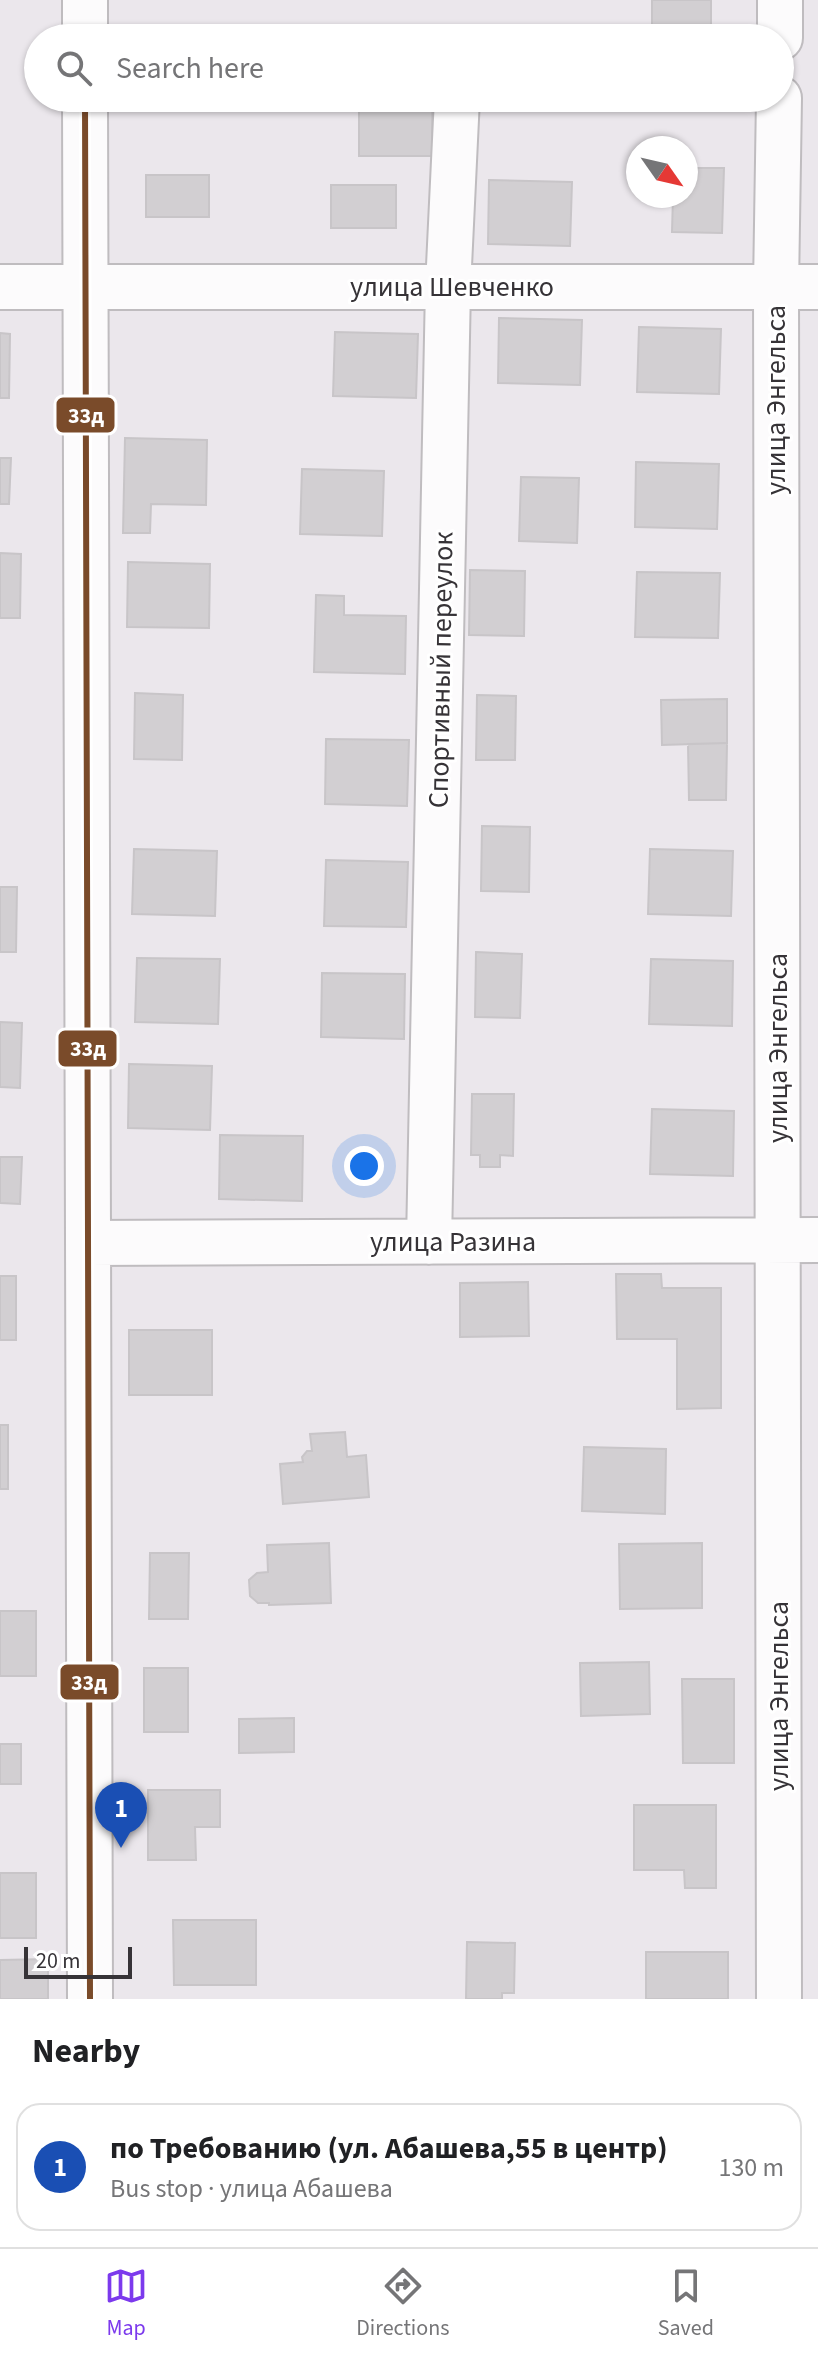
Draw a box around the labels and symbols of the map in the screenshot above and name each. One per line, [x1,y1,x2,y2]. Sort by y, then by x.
north arrow [626,136,698,208]
street label: улица Шевченко [350,267,554,307]
street label: улица Энгельса [756,305,796,495]
line badge: 33д [55,396,116,434]
text: 33д [68,400,104,432]
street label: Спортивный переулок [419,531,463,809]
street label: улица Энгельса [758,953,798,1143]
line badge: 33д [57,1029,118,1068]
text: 33д [70,1033,106,1065]
your location [344,1146,384,1186]
street label: улица Разина [370,1222,536,1262]
street label: улица Энгельса [759,1601,799,1791]
line badge: 33д [59,1663,120,1701]
text: 33д [71,1667,107,1699]
pin: 1 [95,1782,147,1848]
scale bar [24,1943,132,1979]

